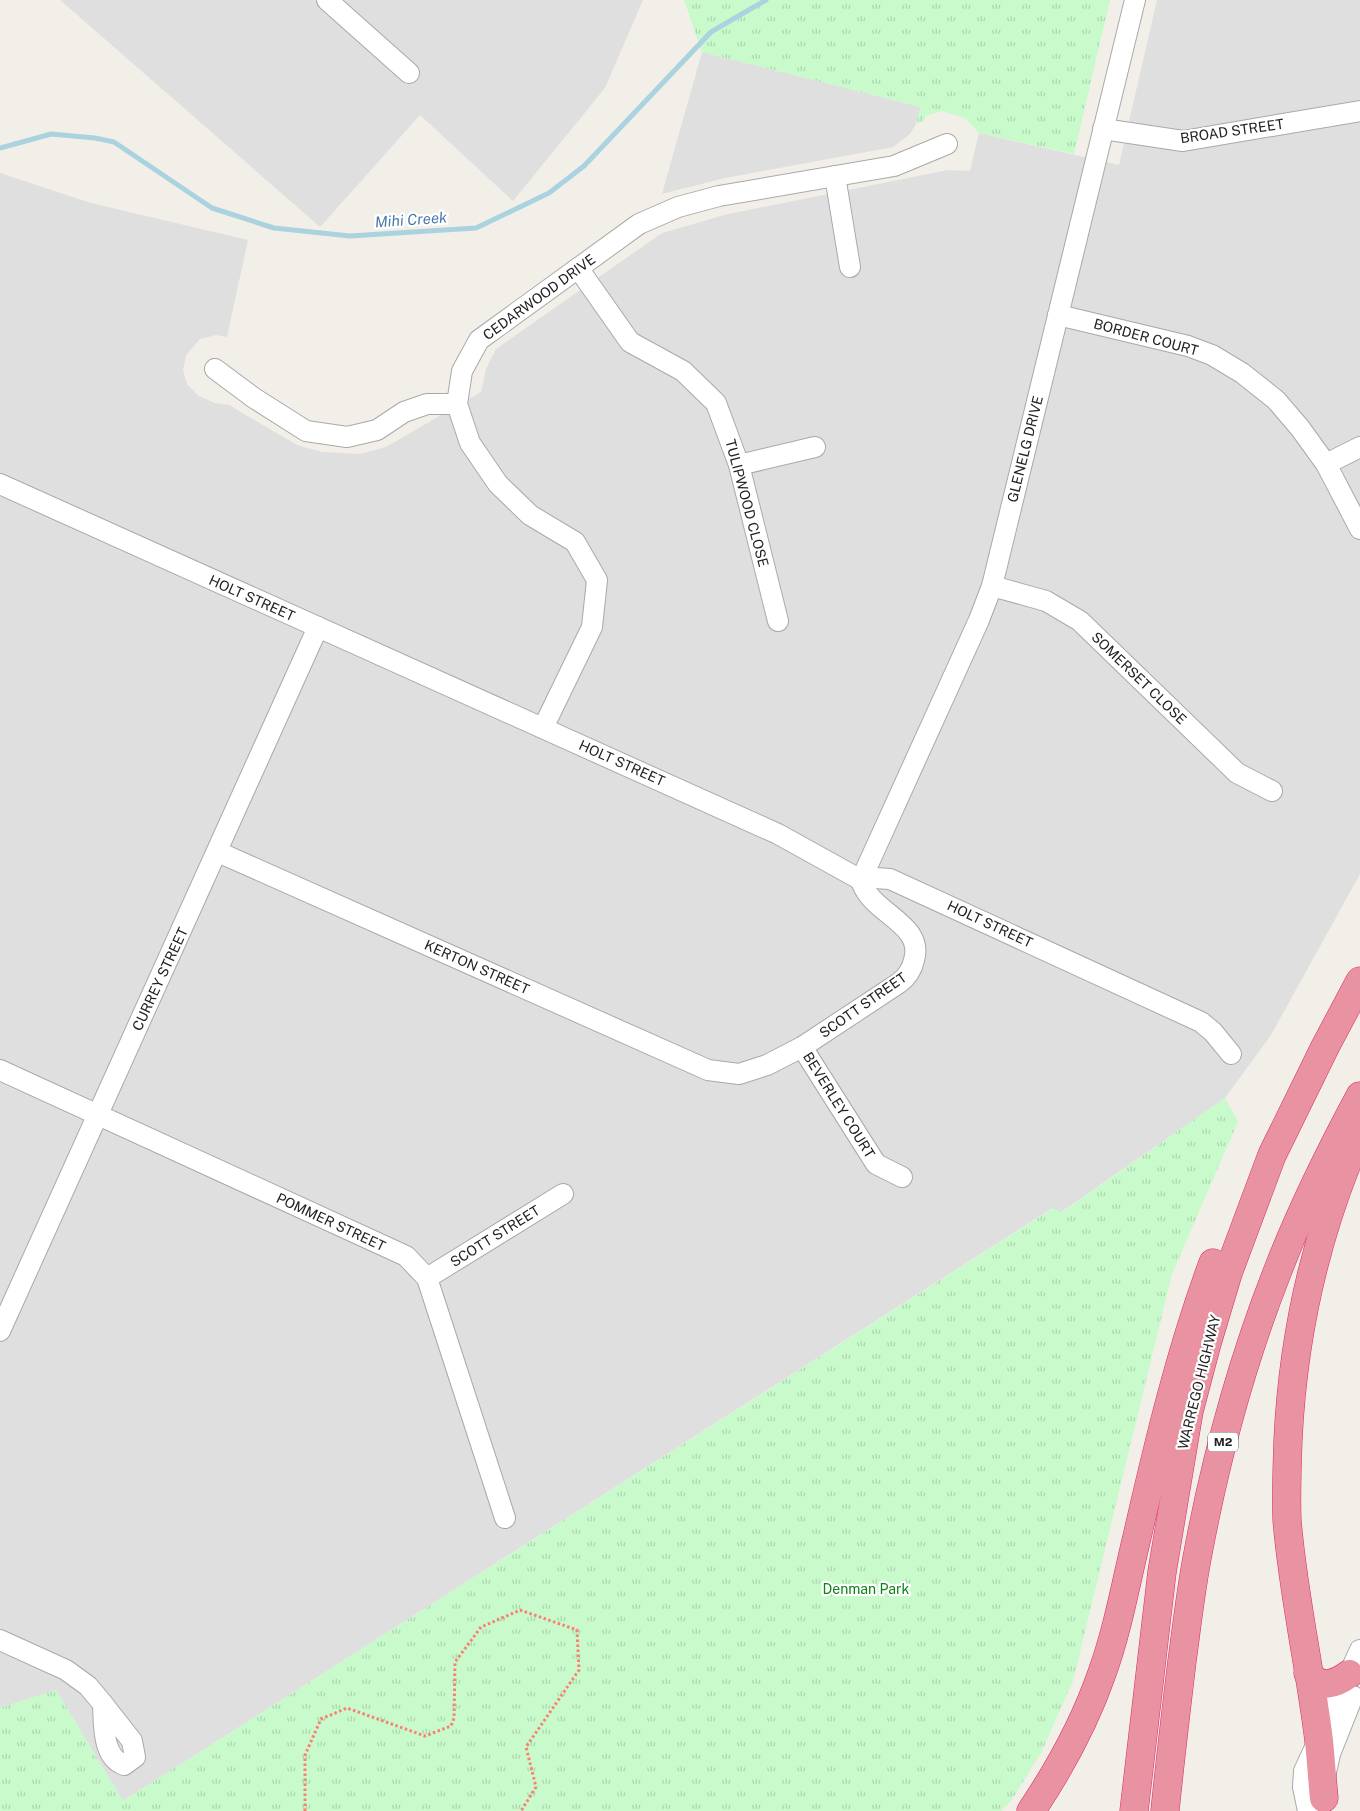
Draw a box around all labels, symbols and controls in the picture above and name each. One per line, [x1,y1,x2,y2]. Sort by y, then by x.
street label: BROAD STREET [1179,116,1285,146]
water label: Mihi Creek [374,208,449,231]
street label: CEDARWOOD DRIVE [480,251,598,343]
street label: BORDER COURT [1092,315,1200,359]
street label: GLENELG DRIVE [1004,394,1046,504]
street label: TULIPWOOD CLOSE [722,437,772,569]
street label: HOLT STREET [207,572,297,624]
street label: SOMERSET CLOSE [1088,629,1190,727]
street label: HOLT STREET [577,737,667,789]
street label: HOLT STREET [945,897,1035,951]
street label: CURREY STREET [129,925,191,1033]
street label: KERTON STREET [422,937,532,997]
street label: SCOTT STREET [816,969,910,1041]
street label: BEVERLEY COURT [800,1049,878,1161]
street label: POMMER STREET [274,1190,388,1254]
street label: SCOTT STREET [447,1202,543,1270]
street label: WARREGO HIGHWAY [1175,1313,1224,1451]
road number: M2 [1208,1432,1238,1451]
park label: Denman Park [823,1581,910,1597]

